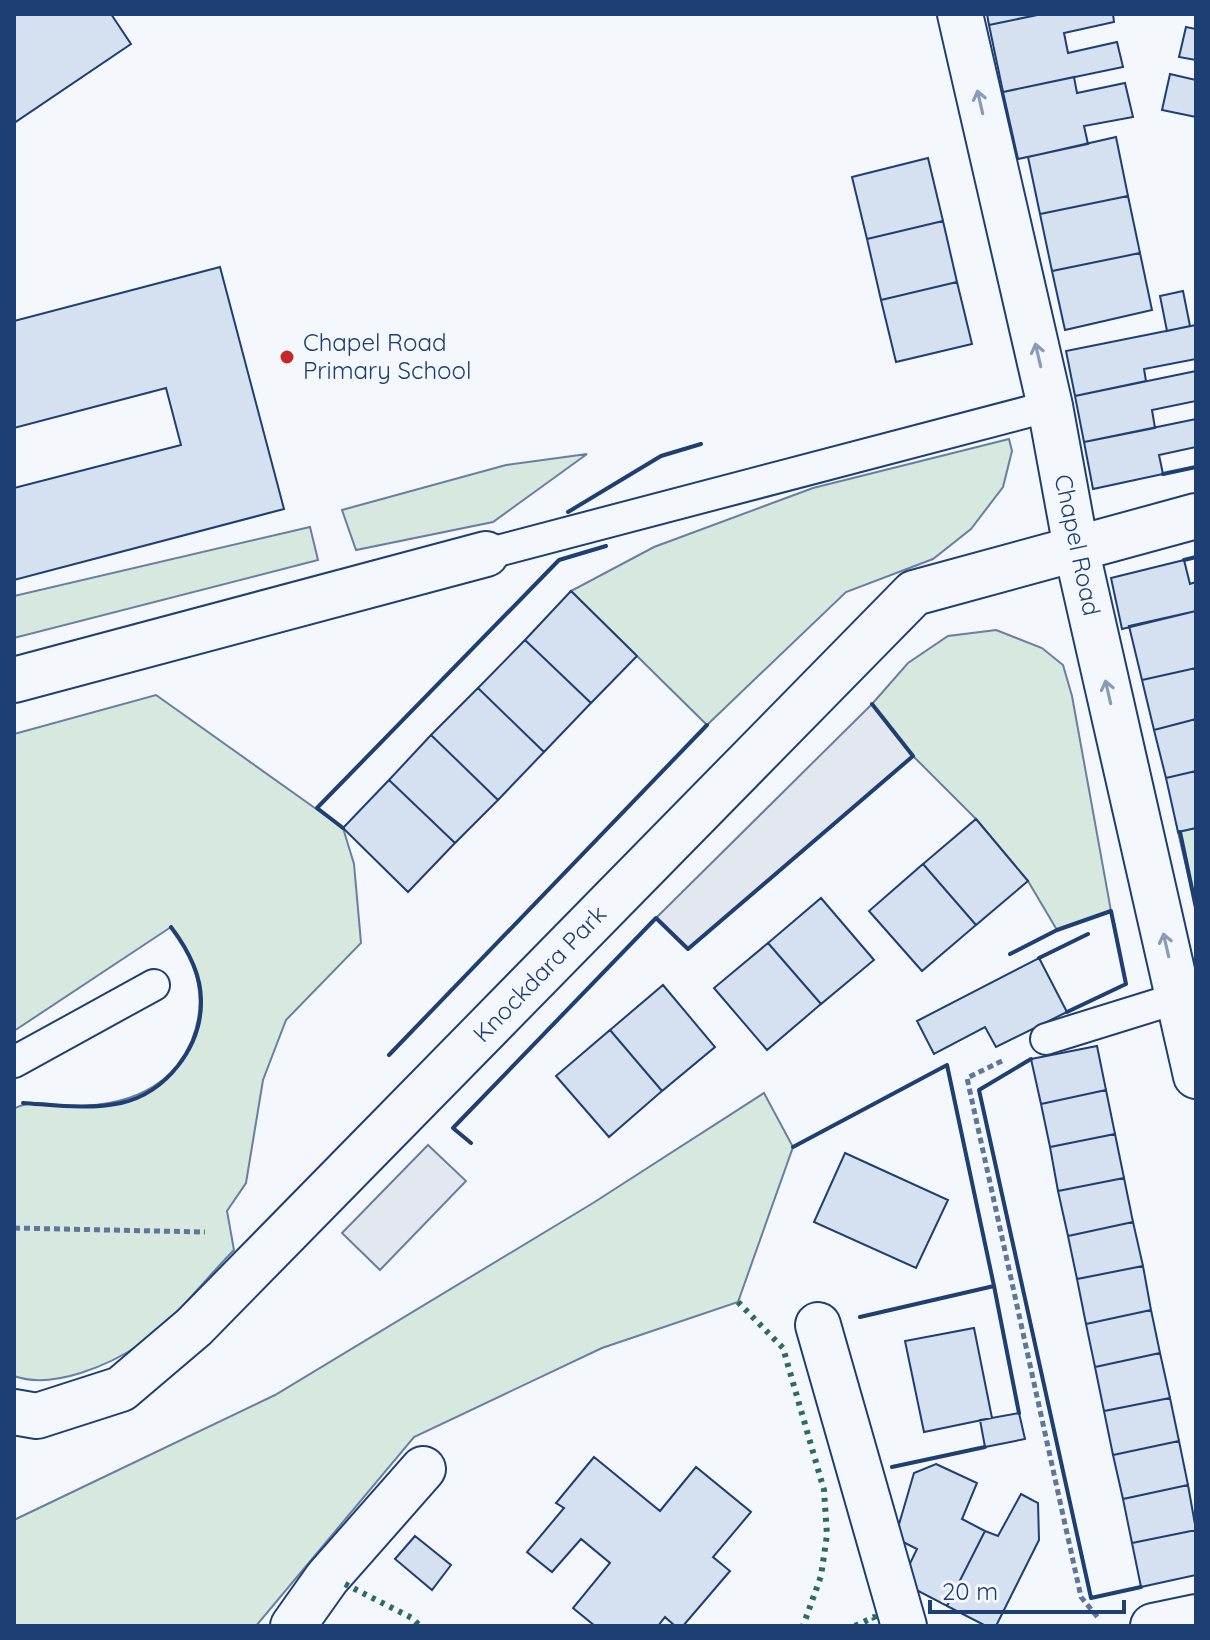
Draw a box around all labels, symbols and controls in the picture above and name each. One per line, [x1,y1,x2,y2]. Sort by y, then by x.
one-way arrow [972,89,987,115]
place label: Chapel Road Primary School [303,327,472,385]
one-way arrow [1030,343,1045,369]
marker: Chapel Road Primary School [278,348,296,366]
street label: Chapel Road [1048,471,1108,618]
one-way arrow [1100,680,1115,705]
street label: Knockdara Park [466,898,612,1048]
one-way arrow [1158,933,1173,959]
scale bar [930,1564,1124,1614]
text: 20 m [942,1576,998,1606]

